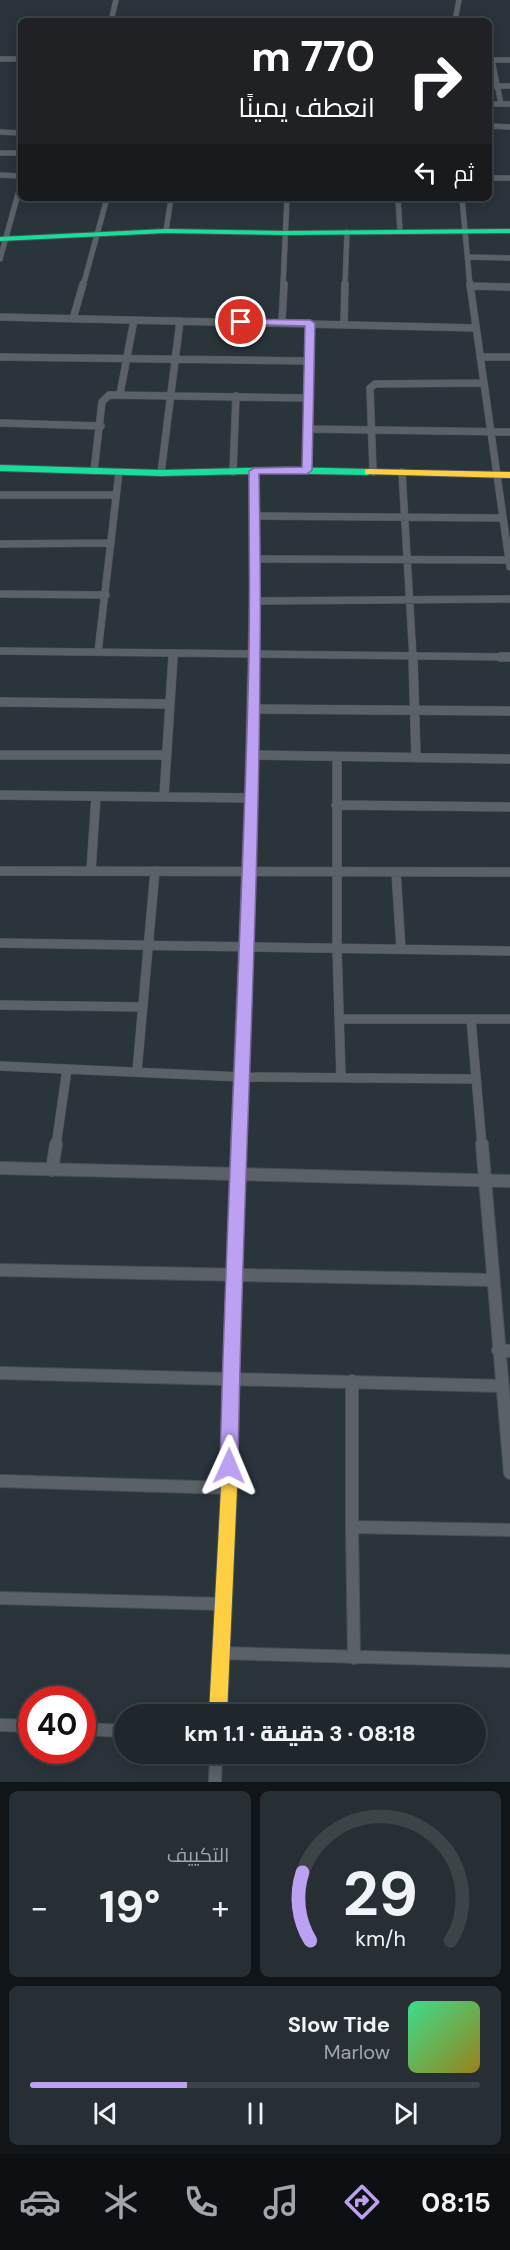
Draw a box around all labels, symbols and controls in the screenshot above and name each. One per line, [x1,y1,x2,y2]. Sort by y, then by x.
text: 770 m [251,29,375,84]
icon: right [396,42,474,120]
text: انعطف يمينًا [238,90,375,125]
icon: left [409,156,442,189]
text: ثم [454,159,474,188]
pin [215,296,266,347]
icon: arrive [224,305,257,338]
position arrow [197,1434,261,1498]
speed limit sign: 40 [18,1686,96,1764]
text: 08:18 · 3 دقيقة · 1.1 km [184,1719,416,1748]
text: التكييف [167,1842,230,1868]
text: 29 [343,1853,418,1934]
text: 19° [99,1877,161,1936]
text: − [30,1886,48,1929]
text: + [211,1886,229,1929]
text: km/h [355,1925,406,1953]
text: Slow Tide [288,2010,390,2039]
text: Marlow [324,2039,390,2065]
icon: previous [89,2097,122,2130]
icon: pause [239,2097,272,2130]
icon: next [389,2097,422,2130]
icon: car [19,2181,61,2223]
icon: climate [100,2181,142,2223]
icon: phone [180,2181,222,2223]
icon: music [260,2181,302,2223]
icon: directions [341,2181,383,2223]
text: 08:15 [421,2185,491,2220]

